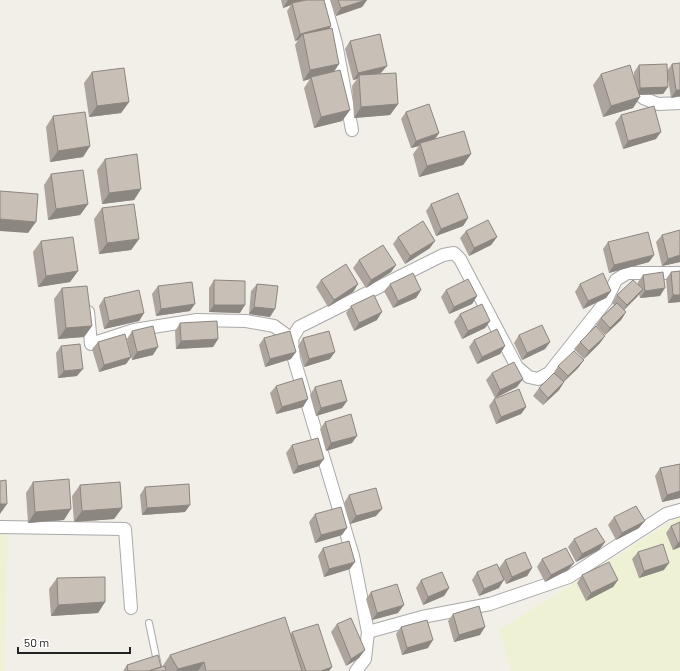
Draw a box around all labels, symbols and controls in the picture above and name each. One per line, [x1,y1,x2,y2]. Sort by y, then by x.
scale bar [18,629,130,655]
text: 50 m [24,635,49,649]

